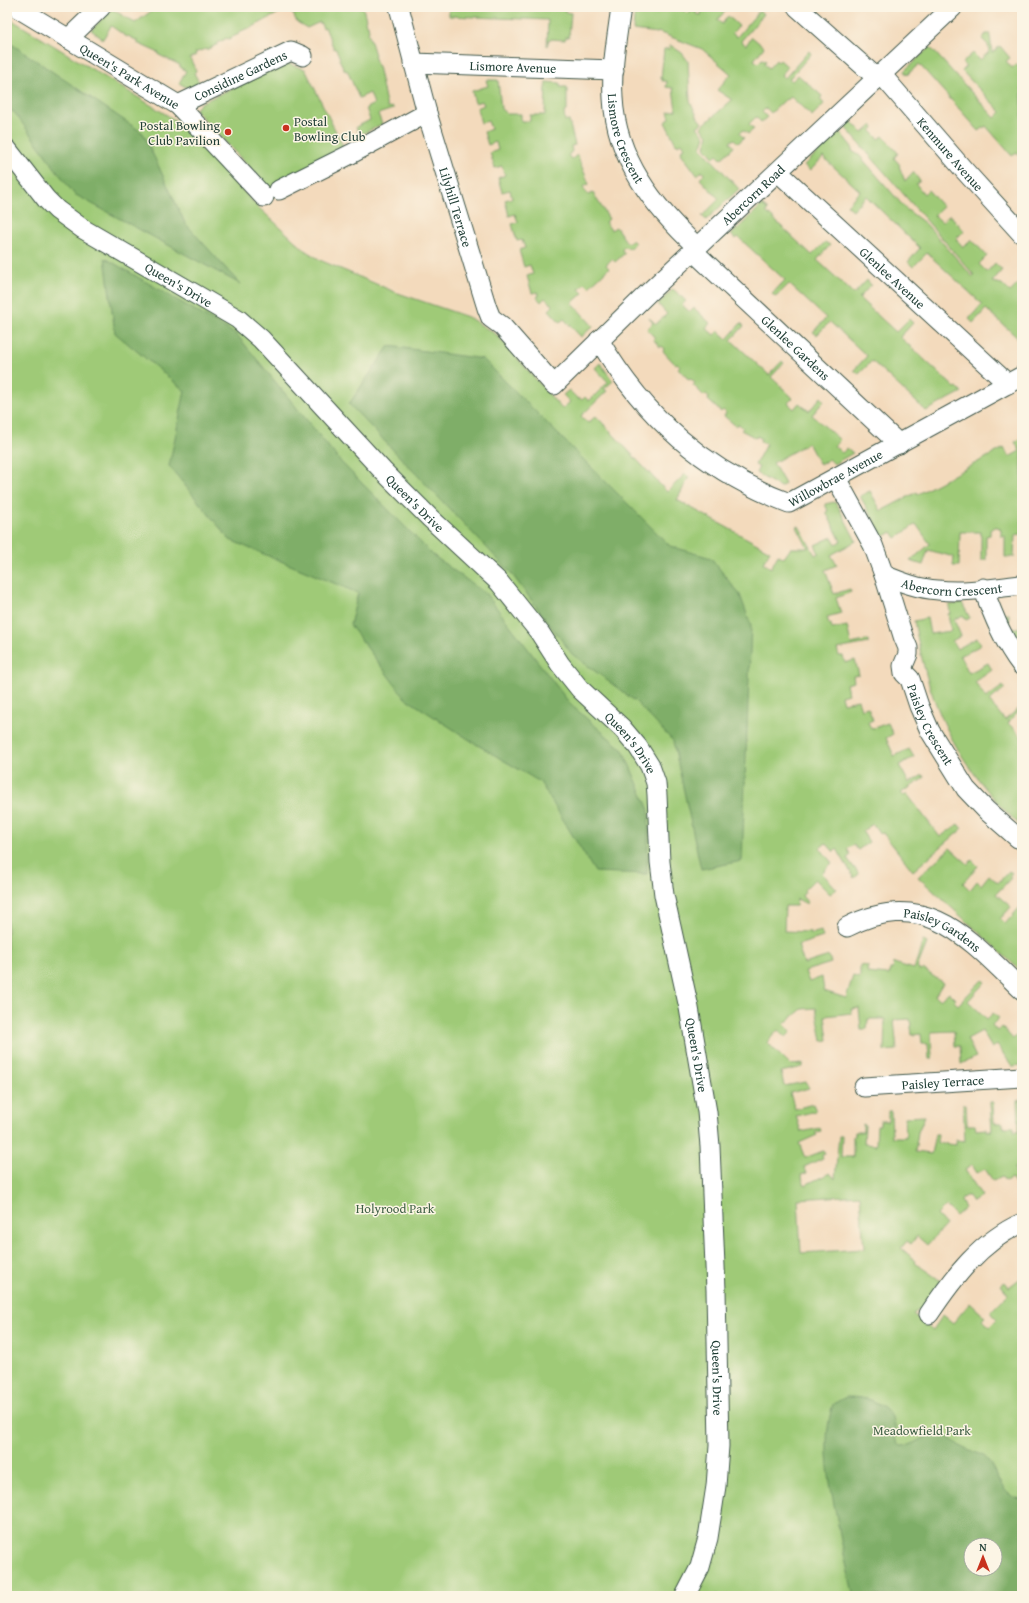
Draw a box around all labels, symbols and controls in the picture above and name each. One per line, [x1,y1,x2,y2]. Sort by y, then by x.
street label: Queen's Park Avenue [76,38,183,113]
street label: Considine Gardens [190,45,290,106]
street label: Lismore Avenue [469,55,557,77]
street label: Lismore Crescent [603,93,649,187]
place label: Postal Bowling Club [294,112,366,146]
street label: Kenmure Avenue [913,113,988,195]
place label: Postal Bowling Club Pavilion [140,116,221,150]
marker: Postal Bowling Club [281,123,291,133]
marker: Postal Bowling Club Pavilion [223,127,233,137]
street label: Abercorn Road [717,160,789,229]
street label: Lilyhill Terrace [435,165,477,249]
street label: Glenlee Avenue [856,242,930,313]
street label: Queen's Drive [142,258,216,312]
street label: Glenlee Gardens [757,310,835,384]
street label: Willowbrae Avenue [785,444,886,511]
street label: Queen's Drive [382,470,449,536]
street label: Abercorn Crescent [899,573,1004,600]
street label: Paisley Crescent [903,682,959,769]
street label: Queen's Drive [601,707,661,776]
street label: Paisley Gardens [903,903,985,956]
street label: Queen's Drive [681,1016,713,1094]
street label: Paisley Terrace [901,1070,985,1094]
park label: Holyrood Park [356,1199,435,1218]
street label: Queen's Drive [707,1340,728,1416]
park label: Meadowfield Park [873,1421,971,1440]
north arrow [963,1537,1003,1577]
text: N [979,1539,987,1555]

